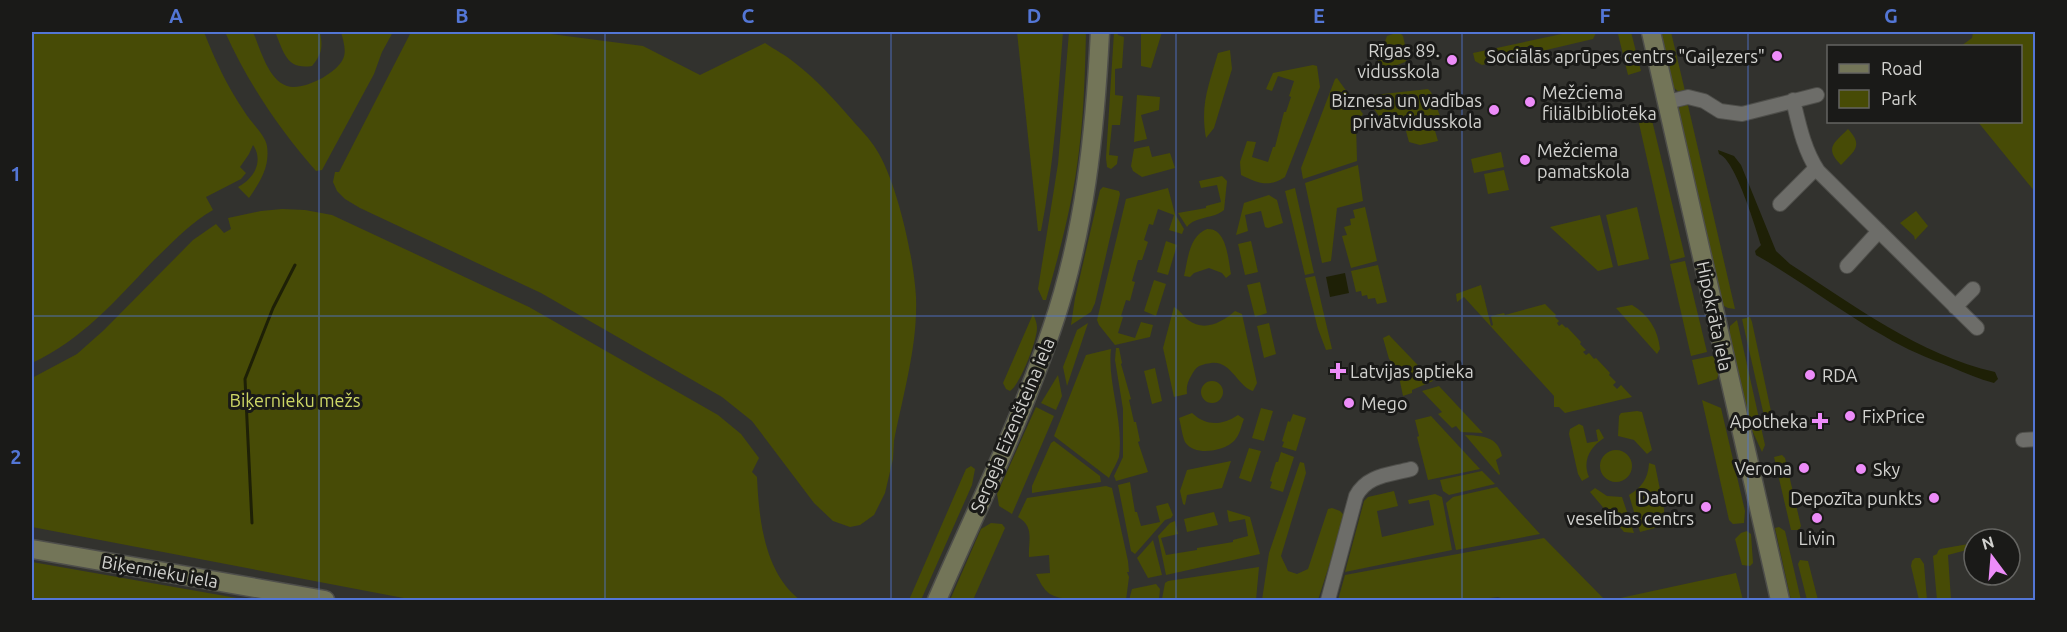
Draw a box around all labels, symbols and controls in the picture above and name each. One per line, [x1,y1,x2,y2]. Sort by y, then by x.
text: A [169,4,183,27]
text: B [455,4,469,27]
text: C [742,4,755,27]
text: D [1027,4,1041,27]
text: E [1313,4,1325,27]
text: F [1599,4,1611,27]
text: G [1884,4,1898,27]
place label: Rīgas 89. vidusskola [1357,40,1440,81]
legend [1827,45,2022,123]
place label: Sociālās aprūpes centrs "Gaiļezers" [1487,46,1765,66]
marker: Sociālās aprūpes centrs "Gaiļezers" [1770,49,1784,63]
marker: Rīgas 89. vidusskola [1445,53,1459,67]
text: Road [1881,58,1923,78]
place label: Mežciema filiālbibliotēka [1542,82,1657,123]
text: Park [1881,88,1917,108]
place label: Biznesa un vadības privātvidusskola [1331,90,1482,131]
marker: Mežciema filiālbibliotēka [1523,95,1537,109]
marker: Biznesa un vadības privātvidusskola [1487,103,1501,117]
place label: Mežciema pamatskola [1537,140,1630,181]
marker: Mežciema pamatskola [1518,153,1532,167]
text: 1 [10,162,22,185]
street label: Hipokrāta iela [1694,259,1736,373]
street label: Sergeja Eizenšteina iela [966,335,1058,515]
place label: Latvijas aptieka [1350,361,1474,381]
marker: Latvijas aptieka [1331,364,1345,378]
place label: RDA [1822,365,1858,385]
marker: RDA [1803,368,1817,382]
park label: Biķernieku mežs [230,390,361,410]
place label: Mego [1361,393,1407,413]
marker: Mego [1342,396,1356,410]
place label: FixPrice [1862,406,1925,426]
marker: FixPrice [1843,409,1857,423]
place label: Apotheka [1730,411,1808,431]
marker: Apotheka [1813,414,1827,428]
text: 2 [10,445,22,468]
place label: Verona [1734,458,1792,478]
place label: Sky [1873,459,1901,479]
marker: Verona [1797,461,1811,475]
marker: Sky [1854,462,1868,476]
place label: Datoru veselības centrs [1567,487,1694,528]
place label: Depozīta punkts [1790,488,1922,508]
marker: Depozīta punkts [1927,491,1941,505]
marker: Datoru veselības centrs [1699,500,1713,514]
marker: Livin [1810,511,1824,525]
north arrow [1962,527,2022,587]
place label: Livin [1799,528,1835,548]
text: N [1980,532,1996,553]
street label: Biķernieku iela [100,551,220,591]

